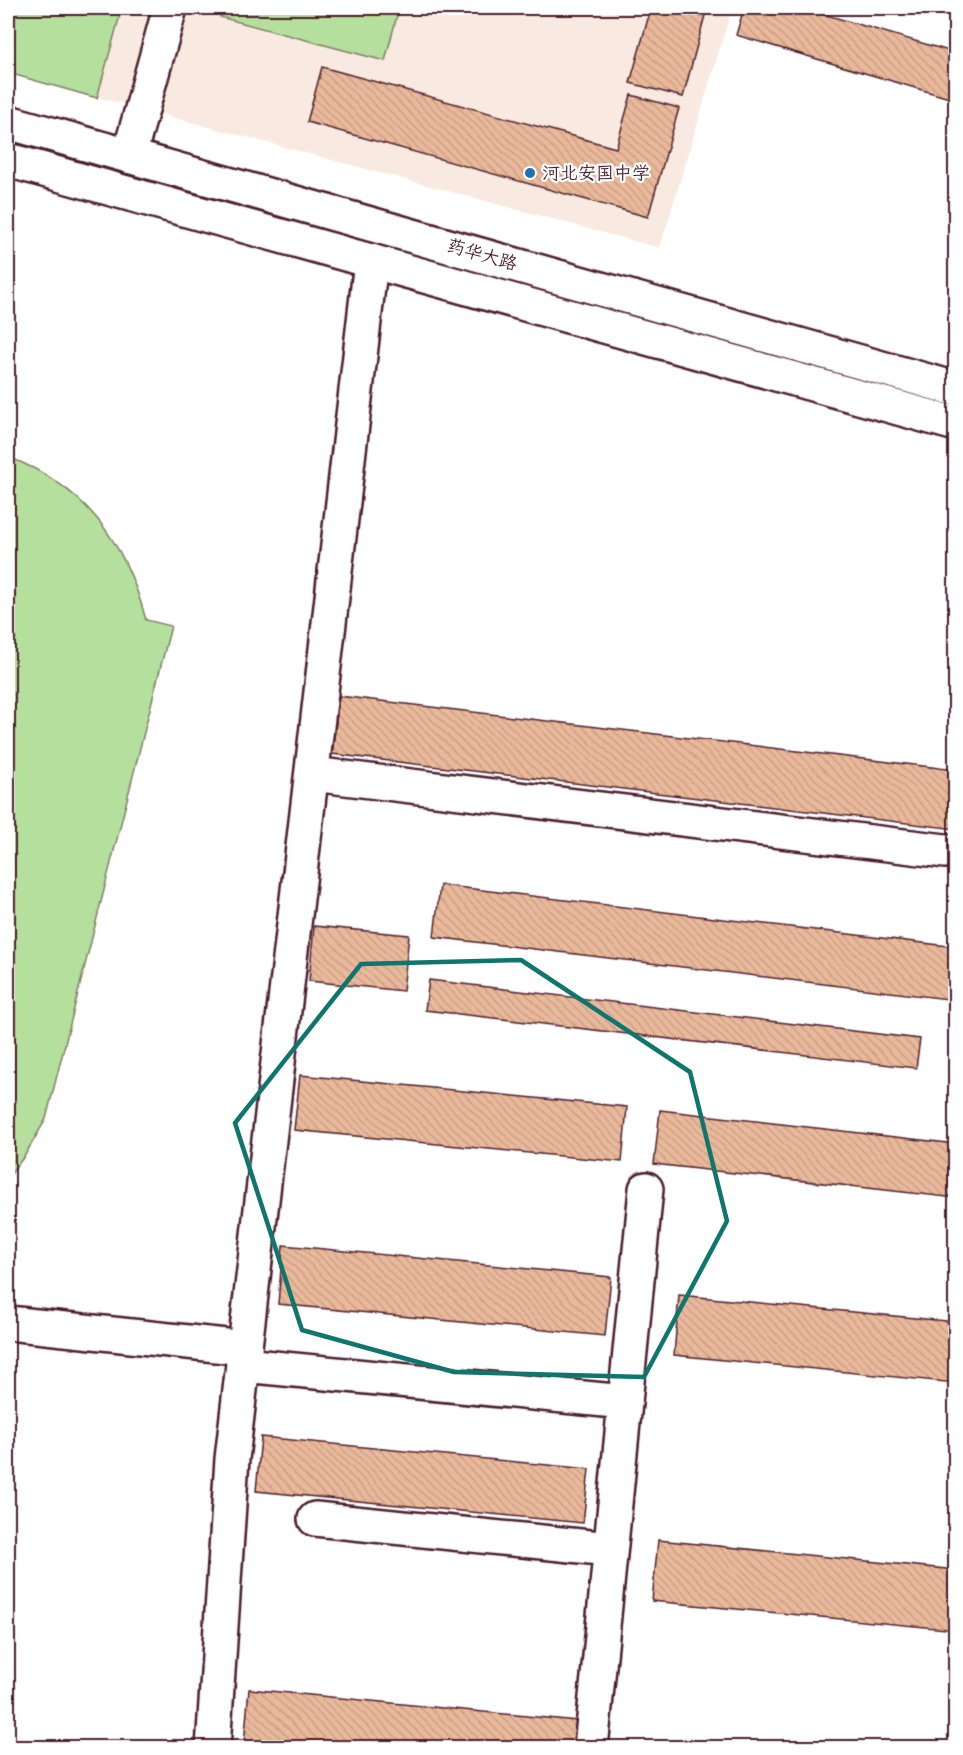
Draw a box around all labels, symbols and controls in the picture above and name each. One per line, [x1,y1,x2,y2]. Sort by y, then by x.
place label: 河北安国中学 [542,163,650,184]
marker: 河北安国中学 [523,166,537,180]
street label: 药华大路 [445,235,519,275]

